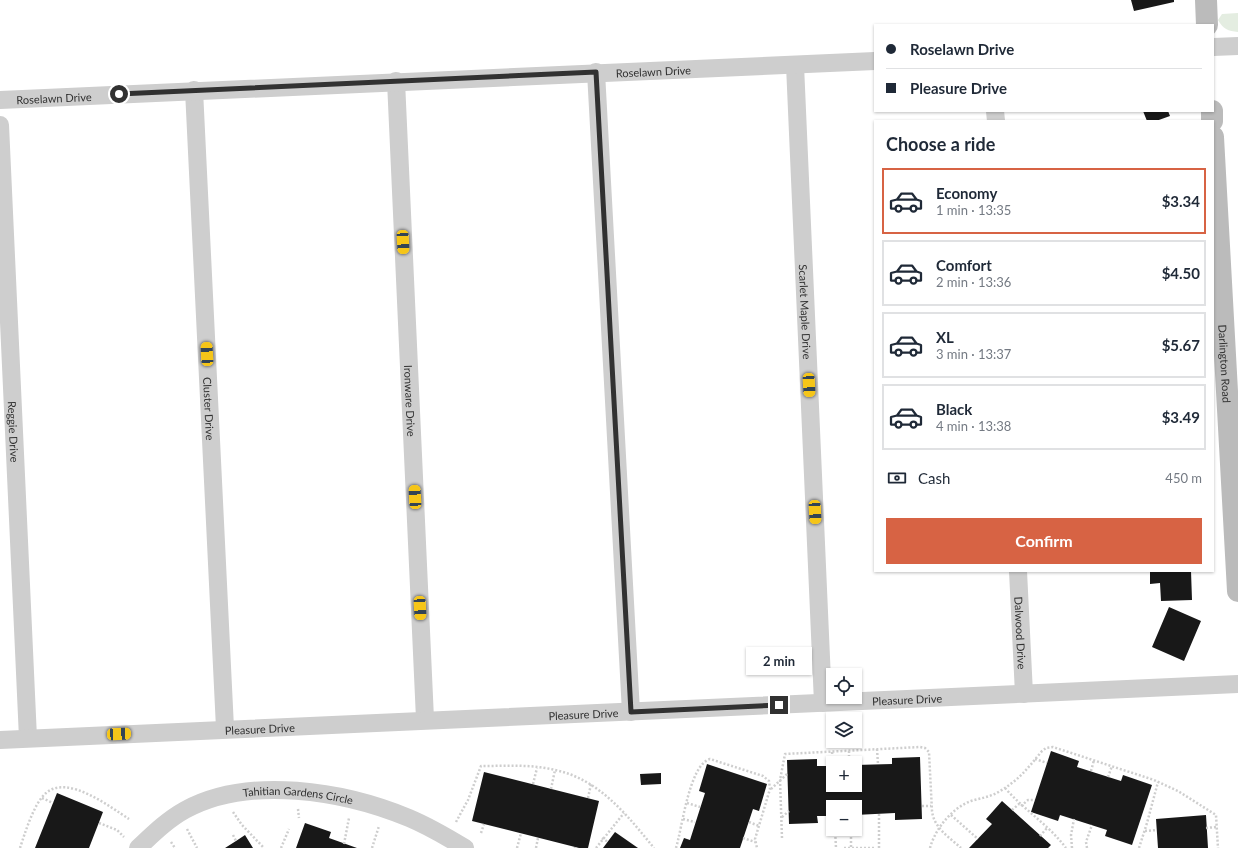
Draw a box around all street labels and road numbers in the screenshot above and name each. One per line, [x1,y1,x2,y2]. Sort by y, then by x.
street label: Roselawn Drive [615,63,691,79]
street label: Roselawn Drive [16,89,92,106]
street label: Scarlet Maple Drive [797,264,814,360]
street label: Darlington Road [1217,324,1234,403]
street label: Ironware Drive [402,364,419,437]
street label: Cluster Drive [201,377,218,441]
street label: Reggie Drive [6,401,22,463]
street label: Dalwood Drive [1013,596,1029,670]
street label: Pleasure Drive [872,691,943,707]
street label: Pleasure Drive [548,706,619,722]
street label: Pleasure Drive [224,720,295,736]
street label: Tahitian Gardens Circle [242,783,355,806]

